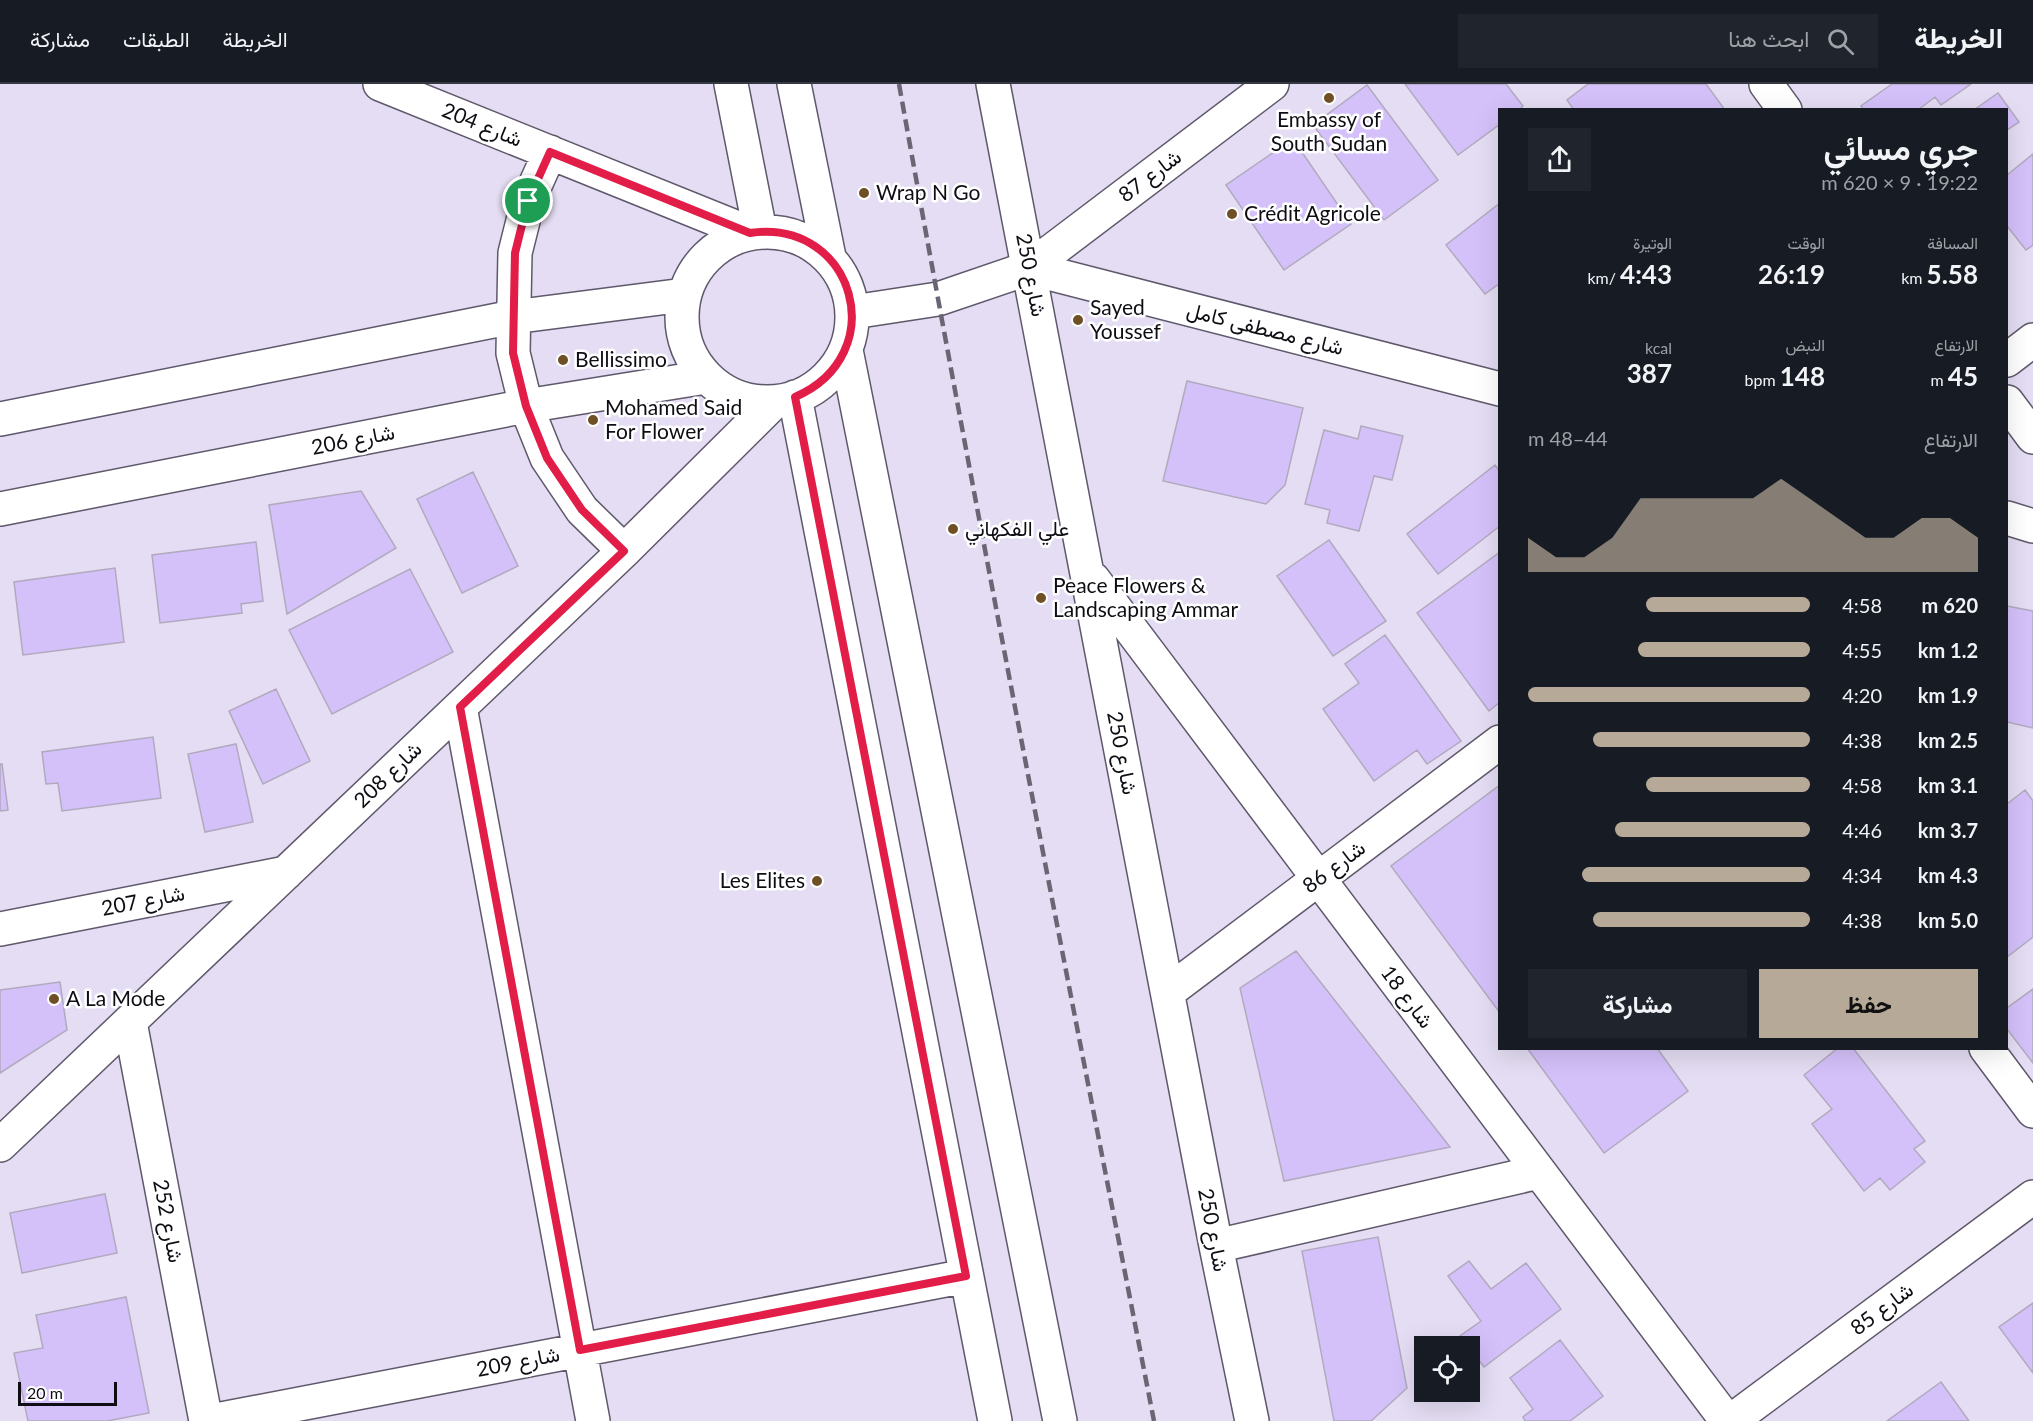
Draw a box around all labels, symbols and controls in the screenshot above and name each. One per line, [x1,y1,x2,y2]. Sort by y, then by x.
search box [1458,14,1878,68]
text: الخريطة [1914,20,2003,54]
text: ابحث هنا [1728,25,1809,52]
icon: search [1824,25,1857,58]
text: مشاركة [30,26,90,51]
text: الطبقات [123,26,190,51]
text: الخريطة [223,26,288,51]
marker: Embassy of South Sudan [1322,91,1336,105]
street label: شارع 204 [438,96,526,154]
place label: Embassy of South Sudan [1271,106,1387,155]
text: جري مسائي [1824,127,1978,167]
button: share [1528,128,1591,191]
street label: شارع 87 [1113,143,1187,209]
text: 19:22 · 9 × 620 m [1821,170,1978,194]
pin [502,175,553,226]
place label: Wrap N Go [876,179,981,204]
icon: arrive [511,184,544,217]
marker: Wrap N Go [857,186,871,200]
place label: Crédit Agricole [1244,200,1381,225]
marker: Crédit Agricole [1225,207,1239,221]
street label: شارع 250 [1009,231,1053,319]
text: الوتيرة [1633,233,1672,252]
text: الوقت [1787,233,1825,252]
text: المسافة [1927,233,1978,252]
text: 4:43 [1620,258,1672,290]
text: 26:19 [1758,258,1825,290]
text: 5.58 [1927,258,1978,290]
text: /km [1587,268,1620,287]
text: km [1901,268,1927,287]
place label: Sayed Youssef [1090,294,1162,343]
street label: شارع مصطفى كامل [1184,296,1346,362]
marker: Sayed Youssef [1071,313,1085,327]
text: النبض [1785,335,1825,354]
text: الارتفاع [1935,335,1978,354]
text: kcal [1645,338,1672,357]
place label: Bellissimo [575,346,667,371]
marker: Bellissimo [556,353,570,367]
text: 387 [1627,357,1672,389]
text: 148 [1780,360,1825,392]
text: 45 [1948,360,1978,392]
text: bpm [1745,370,1780,389]
text: m [1931,370,1948,389]
place label: Mohamed Said For Flower [605,394,742,443]
marker: Mohamed Said For Flower [586,413,600,427]
street label: شارع 206 [309,418,397,462]
text: 44–48 m [1528,426,1608,450]
text: الارتفاع [1924,427,1978,451]
place label: علي الفكهاني [965,515,1069,546]
marker: علي الفكهاني [946,522,960,536]
place label: Peace Flowers & Landscaping Ammar [1053,572,1239,621]
marker: Peace Flowers & Landscaping Ammar [1034,591,1048,605]
text: 4:58 [1842,593,1882,617]
text: 620 m [1922,593,1978,617]
text: 4:55 [1842,638,1882,662]
text: 1.2 km [1918,638,1978,662]
text: 4:20 [1842,683,1882,707]
text: 1.9 km [1918,683,1978,707]
street label: شارع 250 [1100,709,1144,797]
text: 4:38 [1842,728,1882,752]
text: 2.5 km [1918,728,1978,752]
street label: شارع 208 [348,736,428,814]
text: 4:58 [1842,773,1882,797]
text: 3.1 km [1918,773,1978,797]
text: 4:46 [1842,818,1882,842]
text: 3.7 km [1918,818,1978,842]
street label: شارع 86 [1297,834,1371,900]
text: 4:34 [1842,863,1882,887]
text: 4.3 km [1918,863,1978,887]
place label: Les Elites [720,867,805,892]
marker: Les Elites [810,874,824,888]
street label: شارع 207 [99,879,187,923]
text: 4:38 [1842,908,1882,932]
text: 5.0 km [1918,908,1978,932]
street label: شارع 18 [1374,960,1440,1034]
button: مشاركة [1528,969,1747,1038]
button: حفظ [1759,969,1978,1038]
place label: A La Mode [66,985,165,1010]
marker: A La Mode [47,992,61,1006]
street label: شارع 252 [146,1177,190,1265]
street label: شارع 250 [1191,1186,1235,1274]
street label: شارع 85 [1845,1276,1919,1342]
map controls [1414,1336,1480,1402]
button: locate [1414,1336,1480,1402]
street label: شارع 209 [474,1340,562,1384]
scale bar [18,1379,117,1406]
text: 20 m [27,1383,63,1402]

